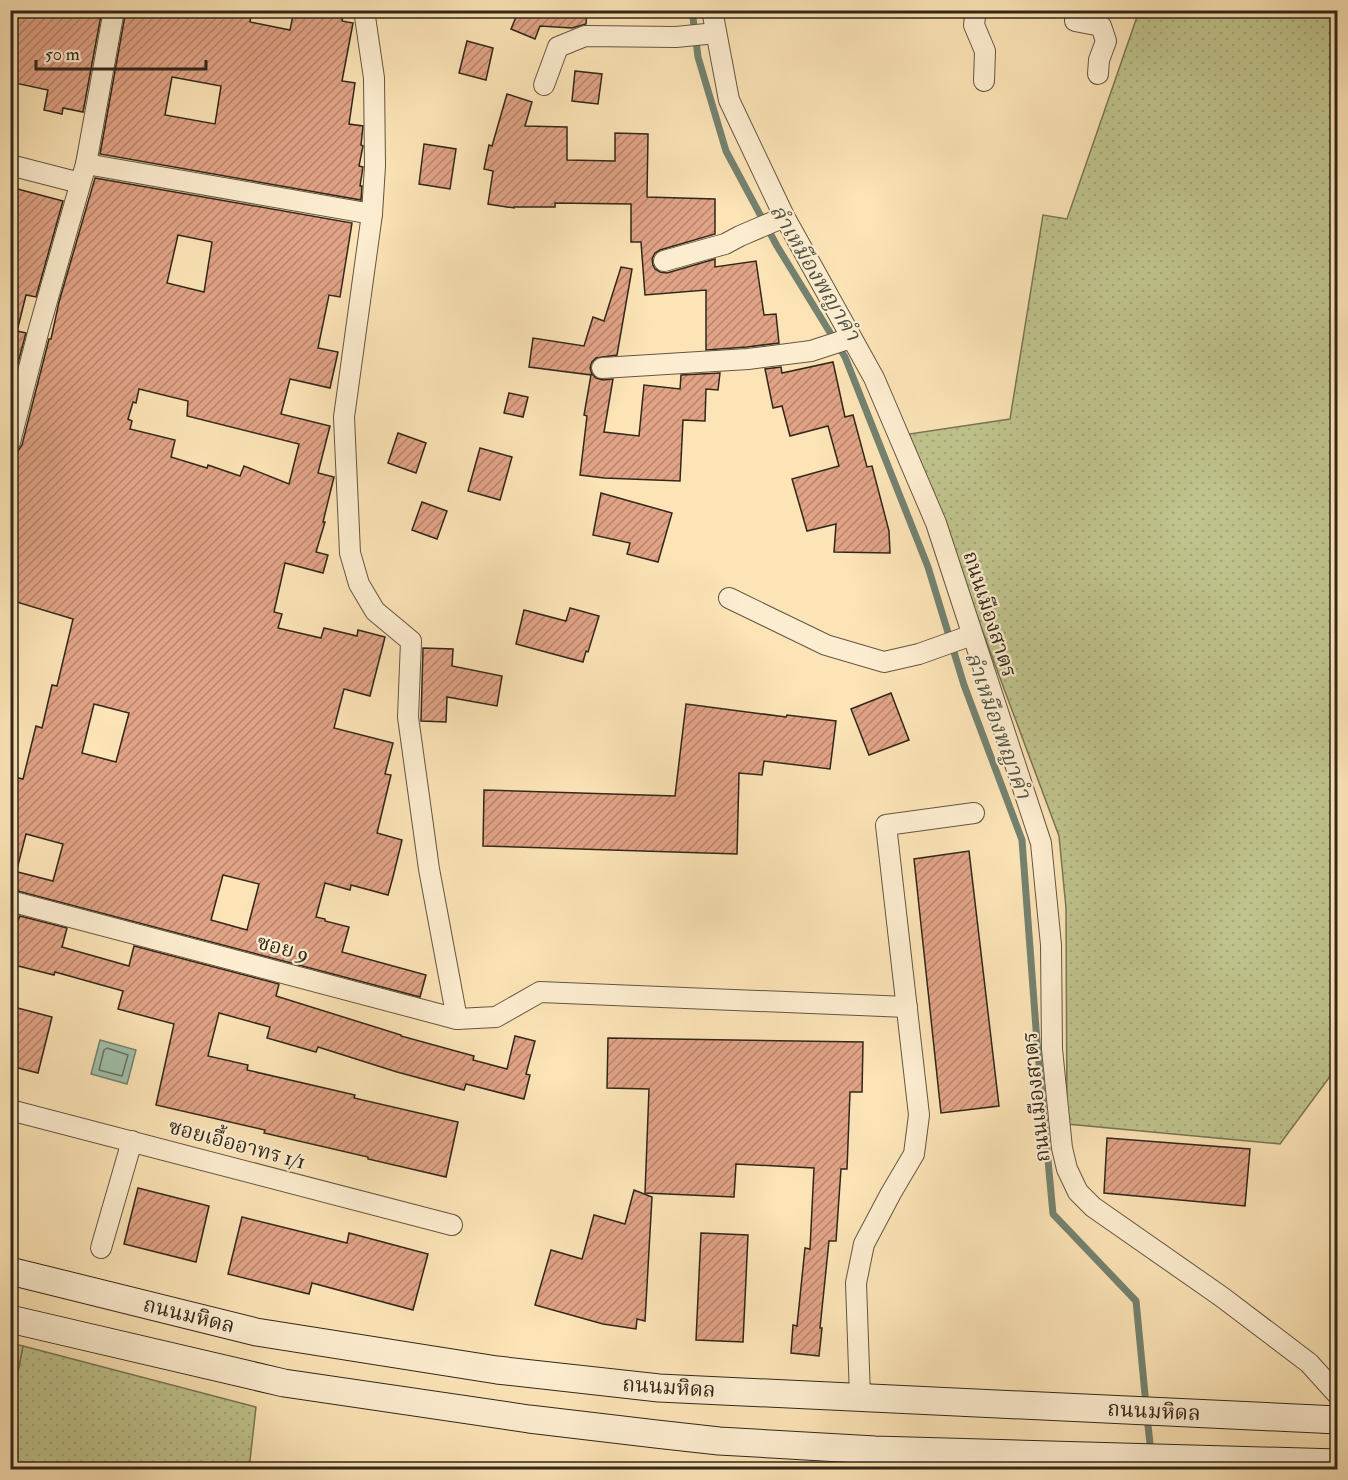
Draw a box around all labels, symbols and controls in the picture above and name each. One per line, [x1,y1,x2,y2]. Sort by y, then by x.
scale bar [36,33,206,71]
text: 50 m [45,43,80,66]
water label: ลำเหมืองพญาคำ [763,199,867,347]
street label: ถนนเมืองสาตร [956,548,1023,681]
water label: ลำเหมืองพญาคำ [959,648,1038,804]
street label: ซอย 9 [254,929,312,968]
street label: ถนนเมืองสาตร [1016,1030,1057,1164]
street label: ซอยเอื้ออาทร 1/1 [165,1110,309,1176]
street label: ถนนมหิดล [140,1291,237,1340]
street label: ถนนมหิดล [621,1371,717,1404]
street label: ถนนมหิดล [1107,1396,1201,1427]

